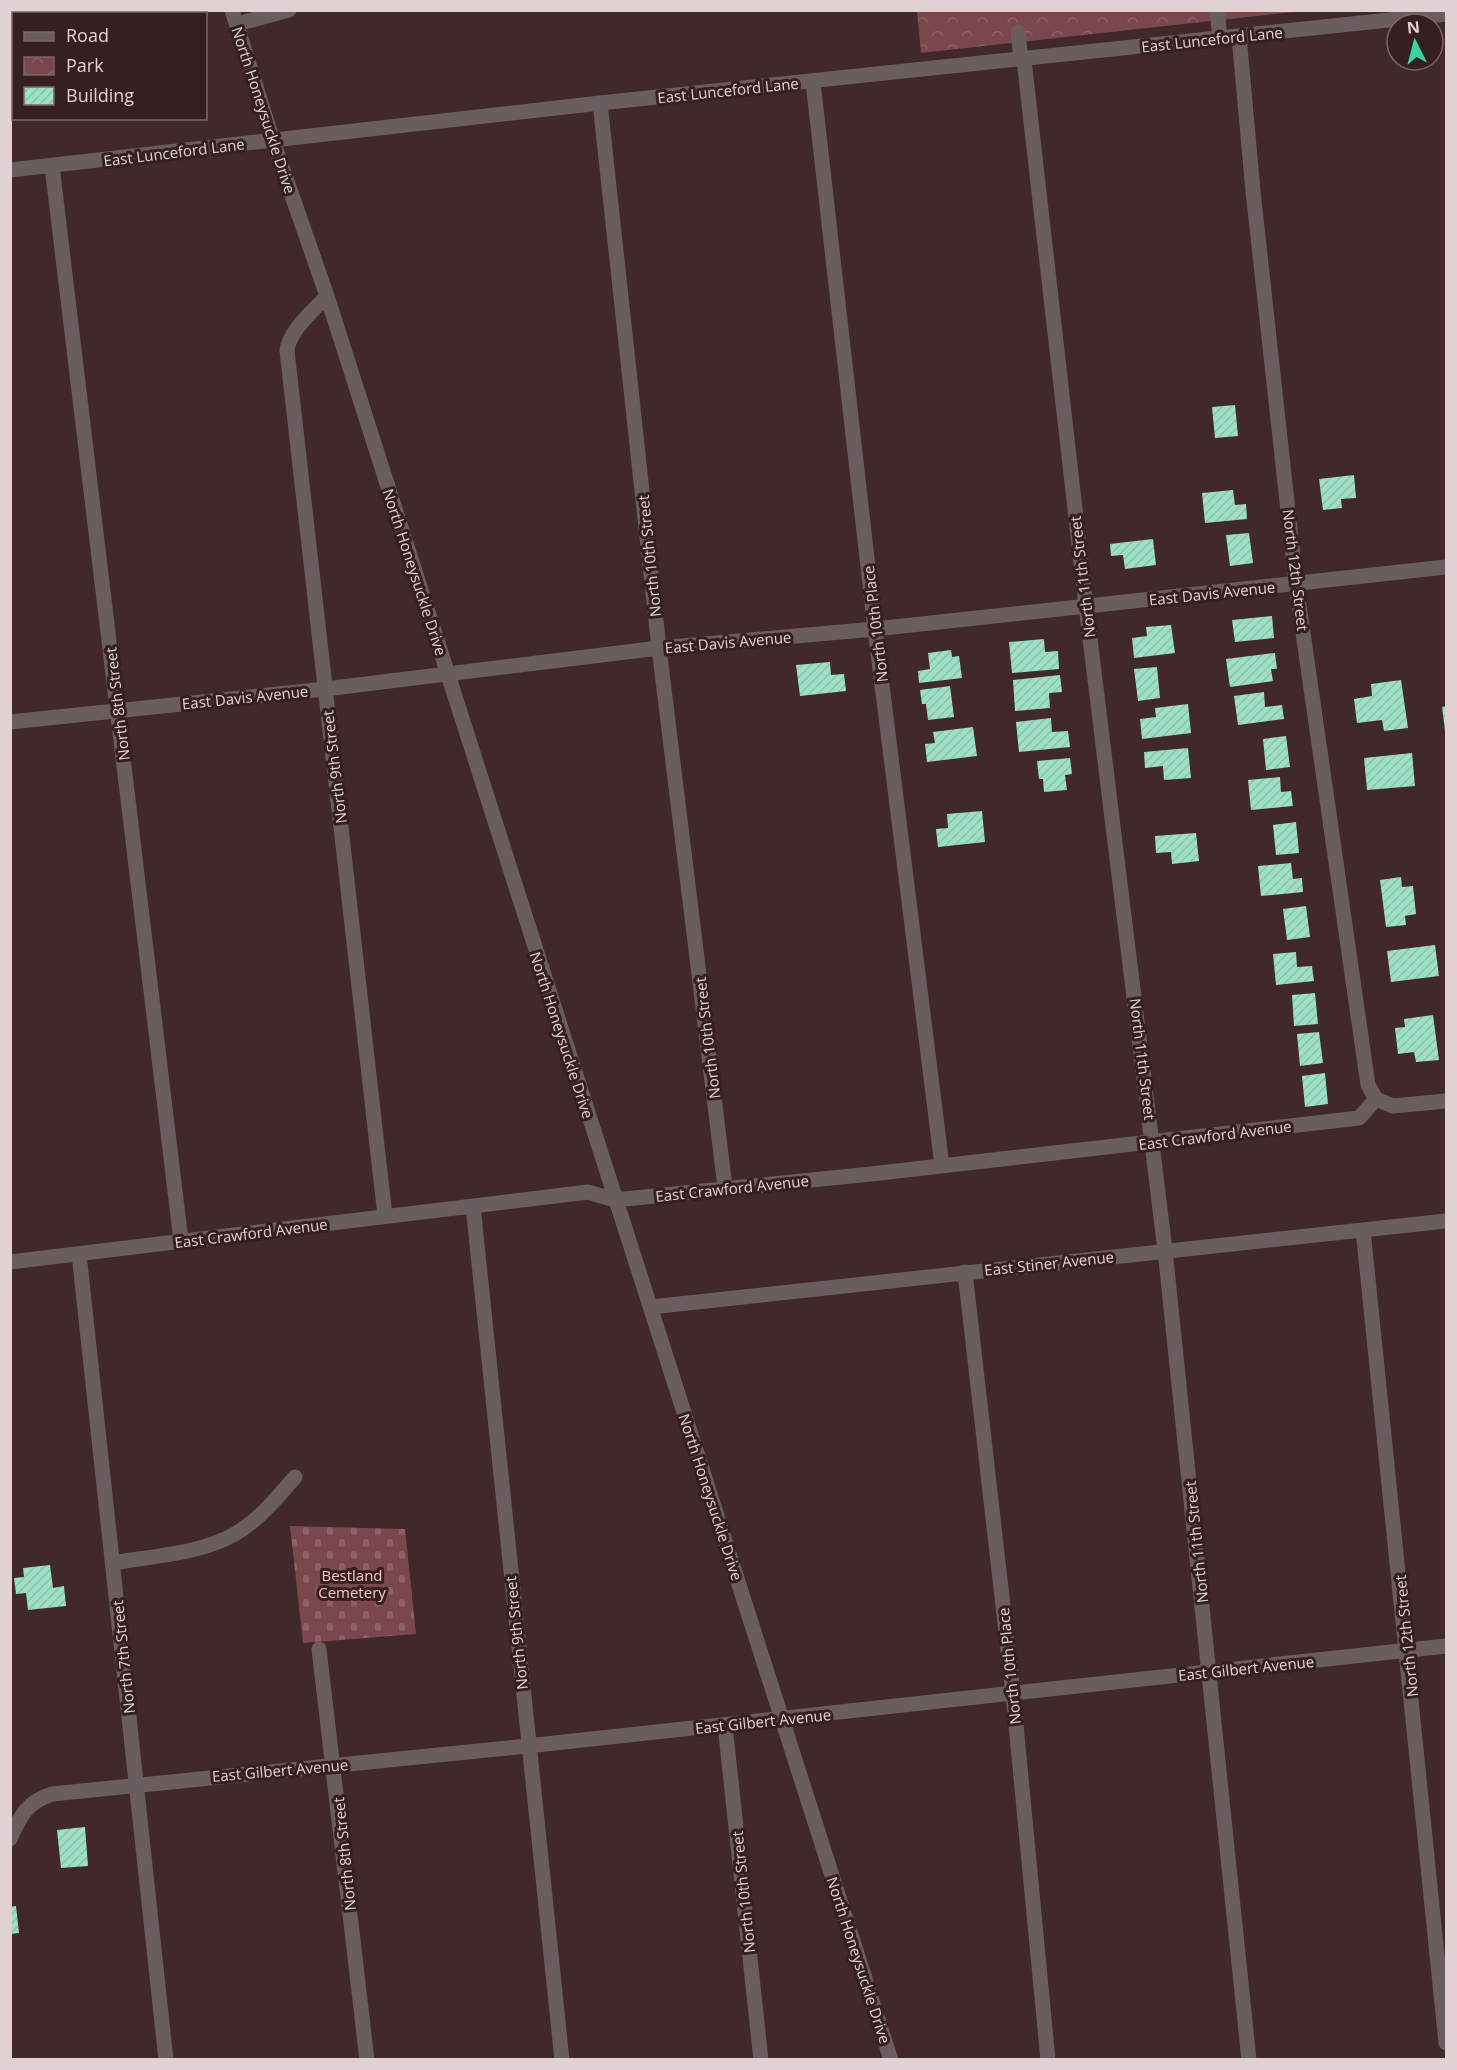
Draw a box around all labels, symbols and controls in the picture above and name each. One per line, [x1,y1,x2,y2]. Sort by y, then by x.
legend [12,12,207,120]
north arrow [1385,12,1445,72]
text: N [1406,15,1421,39]
street label: East Lunceford Lane [1140,22,1284,56]
text: Road [66,23,109,47]
street label: North Honeysuckle Drive [228,24,300,196]
text: Park [66,53,104,77]
street label: East Lunceford Lane [656,73,800,107]
text: Building [66,83,134,107]
street label: East Lunceford Lane [102,133,246,171]
street label: North Honeysuckle Drive [379,486,451,658]
street label: North 10th Street [633,494,665,618]
street label: North 12th Street [1279,508,1313,632]
street label: North 11th Street [1065,515,1099,639]
street label: North 10th Place [858,565,892,683]
street label: East Davis Avenue [1148,576,1276,610]
street label: East Davis Avenue [664,627,792,657]
street label: North 8th Street [100,646,134,762]
street label: East Davis Avenue [181,680,309,714]
street label: North 9th Street [317,709,351,825]
street label: North Honeysuckle Drive [526,949,598,1121]
street label: North 10th Street [690,976,724,1100]
street label: North 11th Street [1126,997,1160,1121]
street label: East Crawford Avenue [1137,1116,1293,1154]
street label: East Crawford Avenue [654,1170,810,1206]
street label: East Crawford Avenue [173,1214,329,1252]
street label: East Stiner Avenue [983,1246,1115,1280]
street label: North Honeysuckle Drive [675,1411,747,1583]
street label: North 11th Street [1180,1480,1212,1604]
park label: Bestland Cemetery [318,1565,386,1602]
street label: North 12th Street [1390,1574,1422,1698]
street label: North 9th Street [500,1575,532,1691]
street label: North 7th Street [107,1599,139,1715]
street label: North 10th Place [993,1607,1025,1725]
street label: East Gilbert Avenue [1177,1651,1315,1685]
street label: East Gilbert Avenue [694,1704,832,1738]
street label: East Gilbert Avenue [211,1754,349,1786]
street label: North 8th Street [328,1796,360,1912]
street label: North 10th Street [727,1830,759,1954]
street label: North Honeysuckle Drive [823,1874,895,2046]

